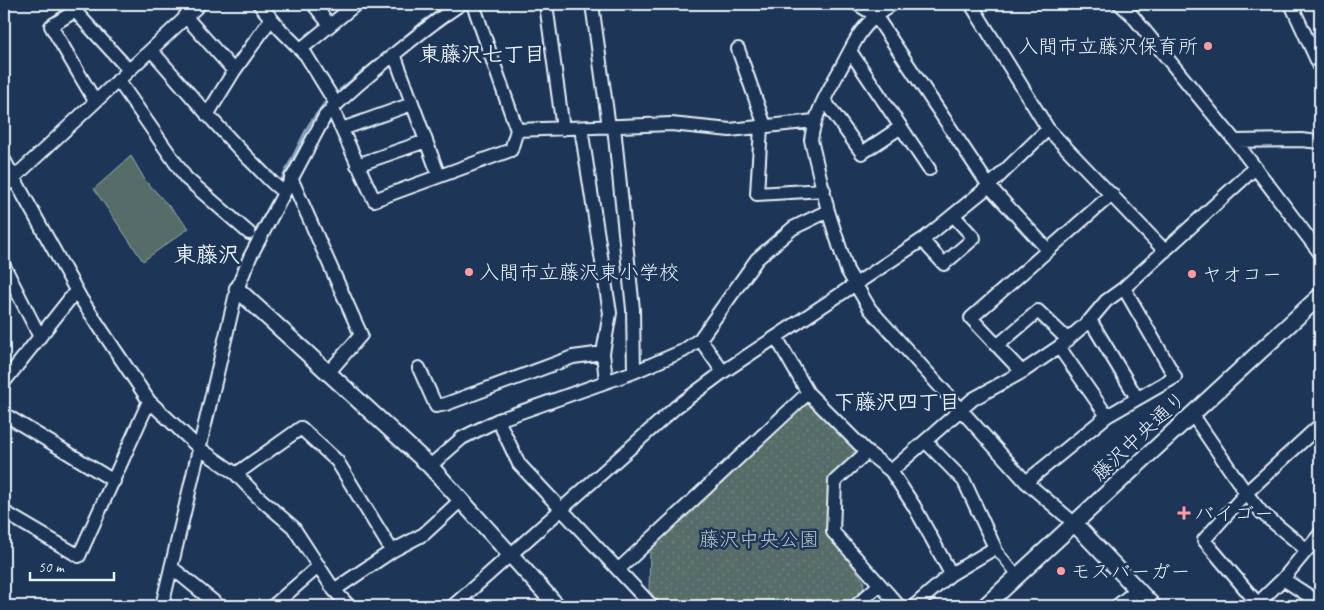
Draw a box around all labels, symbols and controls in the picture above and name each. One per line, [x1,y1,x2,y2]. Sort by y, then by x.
place label: 入間市立藤沢保育所 [1018,34,1198,59]
marker: 入間市立藤沢保育所 [1202,40,1214,52]
district label: 東藤沢七丁目 [419,41,545,67]
district label: 東藤沢 [174,241,240,269]
place label: 入間市立藤沢東小学校 [479,260,679,285]
place label: ヤオコー [1202,262,1282,287]
marker: 入間市立藤沢東小学校 [463,266,475,278]
marker: ヤオコー [1186,268,1198,280]
street label: 藤沢中央通り [1087,386,1191,486]
district label: 下藤沢四丁目 [834,389,960,415]
place label: バイゴー [1194,501,1274,526]
marker: バイゴー [1178,507,1190,519]
park label: 藤沢中央公園 [699,527,819,552]
scale bar [30,550,114,582]
text: 50 m [38,558,65,577]
place label: モスバーガー [1071,559,1191,584]
marker: モスバーガー [1055,565,1067,577]

